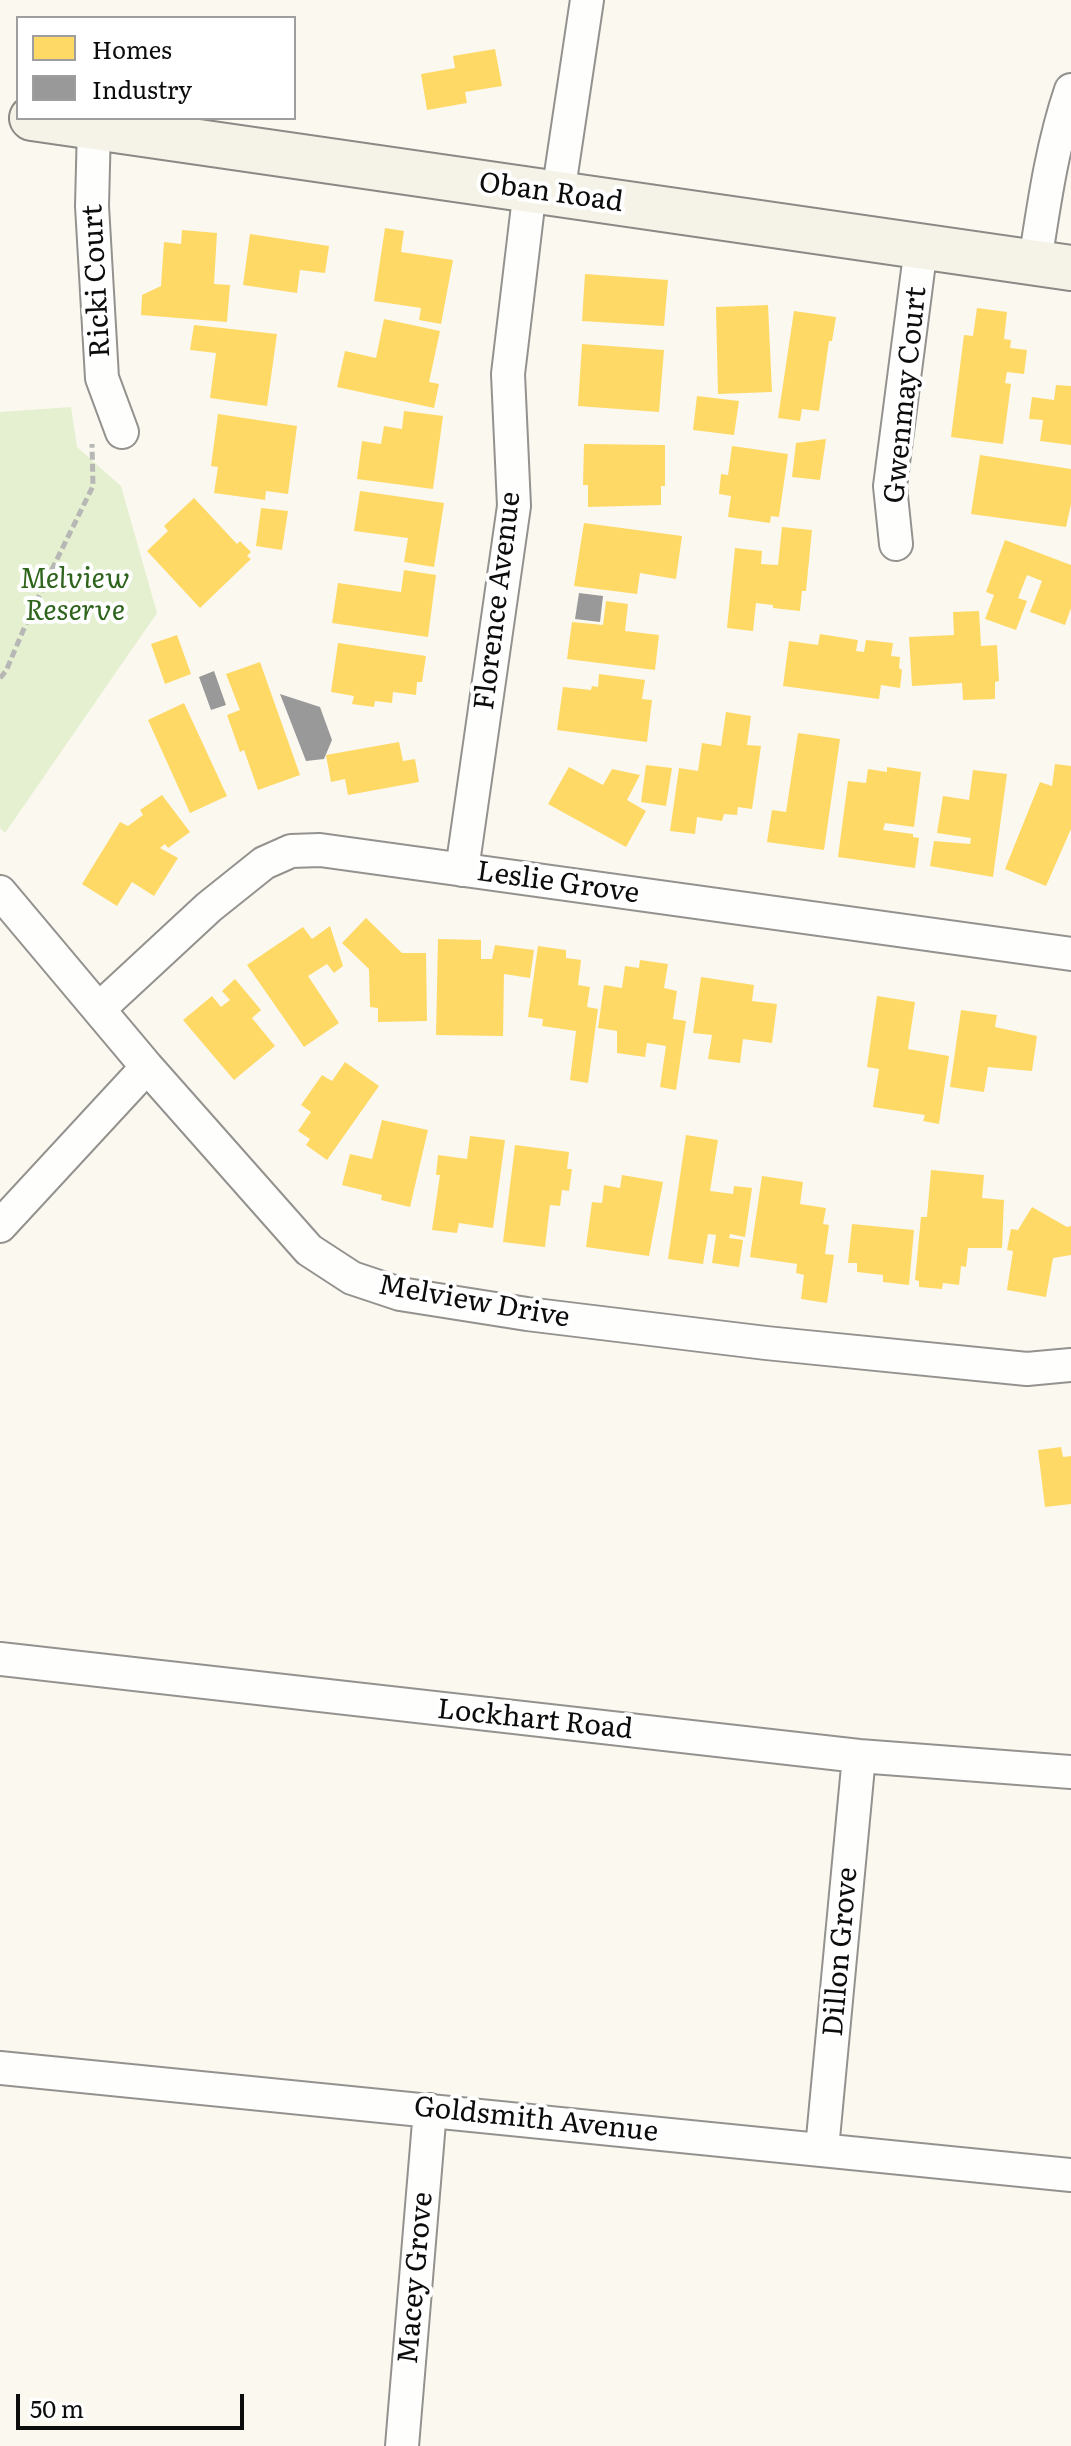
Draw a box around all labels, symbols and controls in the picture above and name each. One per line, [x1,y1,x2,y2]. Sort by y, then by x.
legend [16,16,296,120]
text: Homes [92,31,172,66]
text: Industry [92,71,192,106]
street label: Oban Road [477,166,625,220]
street label: Ricki Court [76,203,118,359]
street label: Gwenmay Court [878,285,934,505]
street label: Florence Avenue [468,490,528,712]
park label: Melview Reserve [20,563,130,629]
street label: Leslie Grove [475,855,641,911]
street label: Melview Drive [376,1269,572,1335]
street label: Lockhart Road [436,1693,634,1747]
street label: Dillon Grove [817,1866,865,2038]
street label: Goldsmith Avenue [412,2090,660,2150]
street label: Macey Grove [392,2191,440,2365]
scale bar [20,2378,248,2428]
text: 50 m [30,2390,84,2425]

